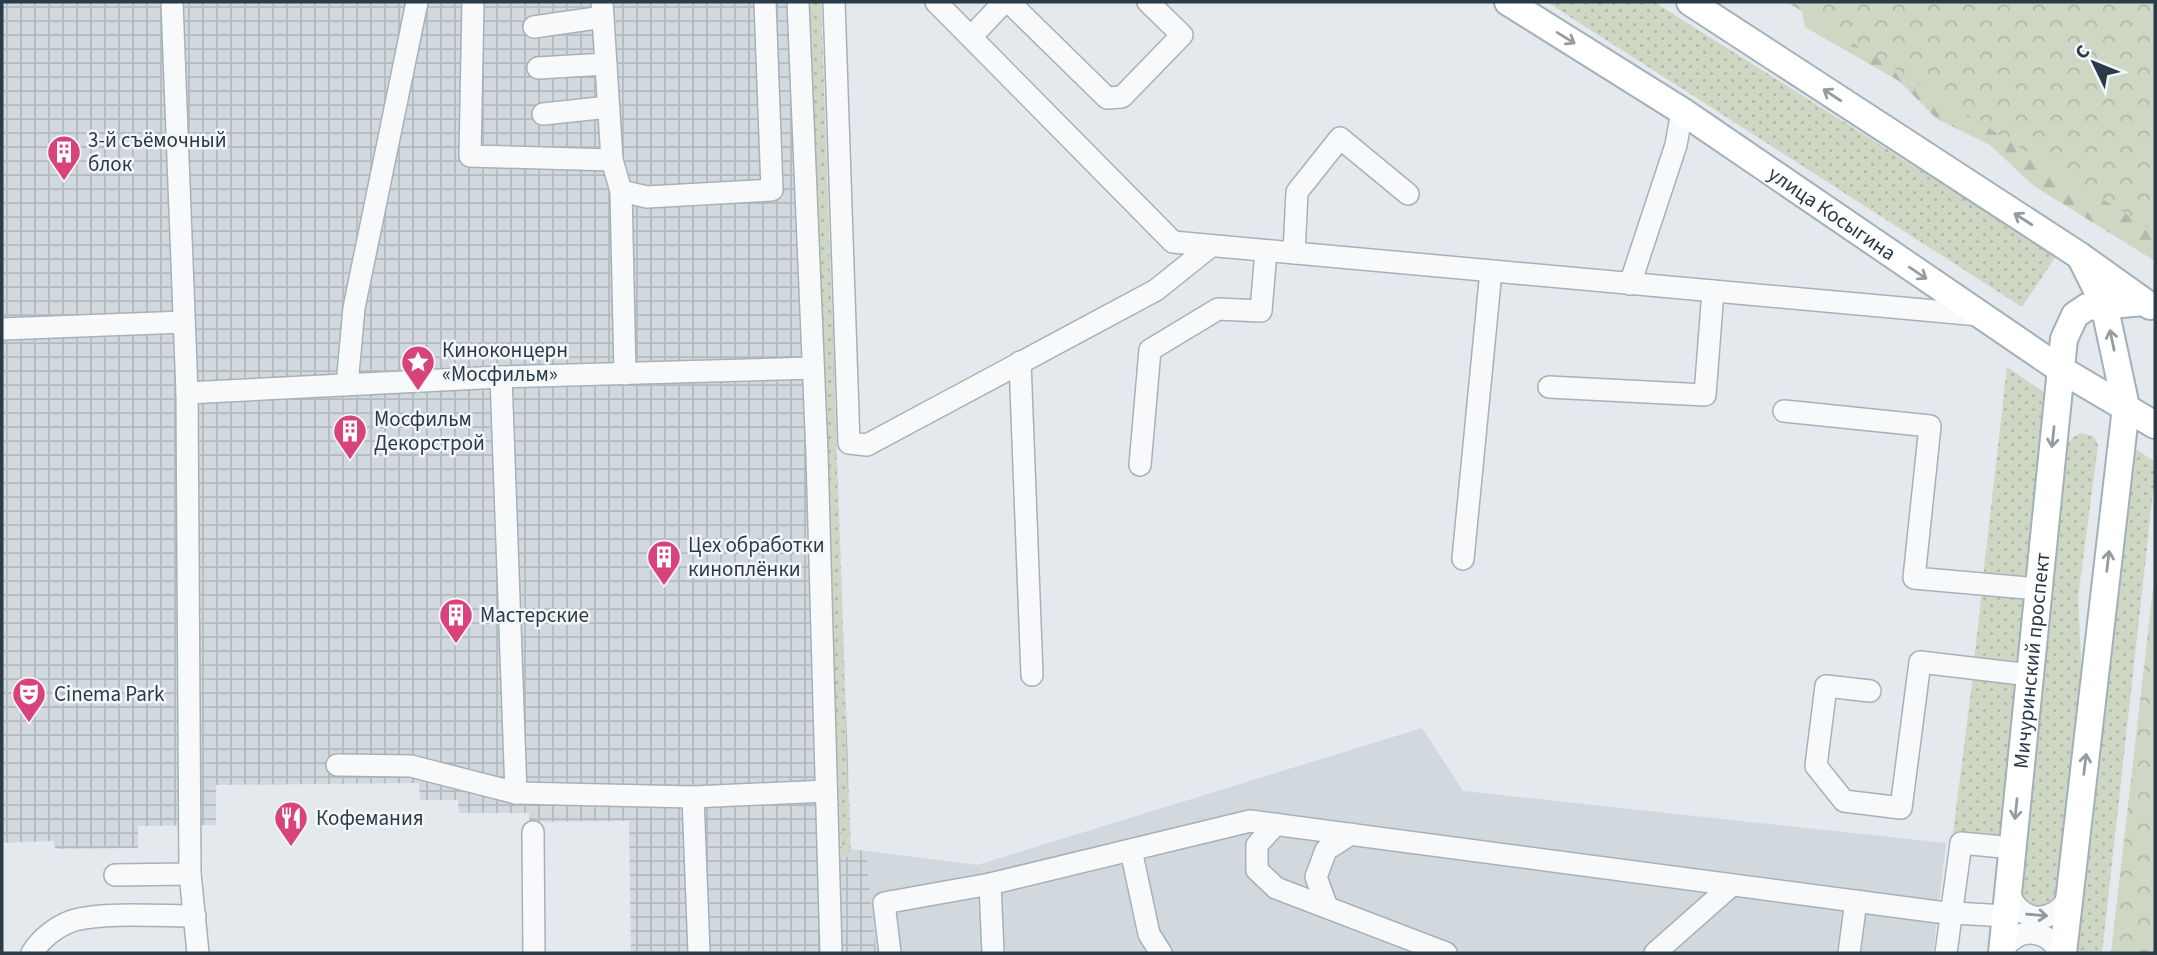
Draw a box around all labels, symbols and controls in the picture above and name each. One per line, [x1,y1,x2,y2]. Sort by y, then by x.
north arrow [2059,28,2129,98]
one-way arrow [1555,32,1575,46]
text: С [2069,39,2096,66]
one-way arrow [1823,87,1843,101]
place label: 3-й съёмочный блок [88,125,227,179]
building icon: 3-й съёмочный блок [45,133,83,182]
street label: улица Косыгина [1762,159,1902,268]
one-way arrow [2014,211,2033,226]
one-way arrow [1908,266,1927,280]
one-way arrow [2104,329,2118,352]
place label: Киноконцерн «Мосфильм» [442,335,568,389]
place icon: Киноконцерн «Мосфильм» [399,343,437,392]
place label: Мосфильм Декорстрой [374,404,485,458]
building icon: Мосфильм Декорстрой [331,412,369,461]
one-way arrow [2046,425,2059,448]
place label: Цех обработки киноплёнки [688,530,825,584]
building icon: Цех обработки киноплёнки [645,538,683,587]
street label: Мичуринский проспект [2006,551,2057,770]
one-way arrow [2102,551,2115,573]
building icon: Мастерские [437,596,475,645]
place label: Мастерские [480,600,589,630]
theatre icon: Cinema Park [10,675,48,724]
place label: Cinema Park [54,679,165,709]
one-way arrow [2078,753,2091,776]
one-way arrow [2010,798,2023,820]
restaurant icon: Кофемания [272,799,310,848]
place label: Кофемания [316,803,424,833]
one-way arrow [2025,909,2048,922]

